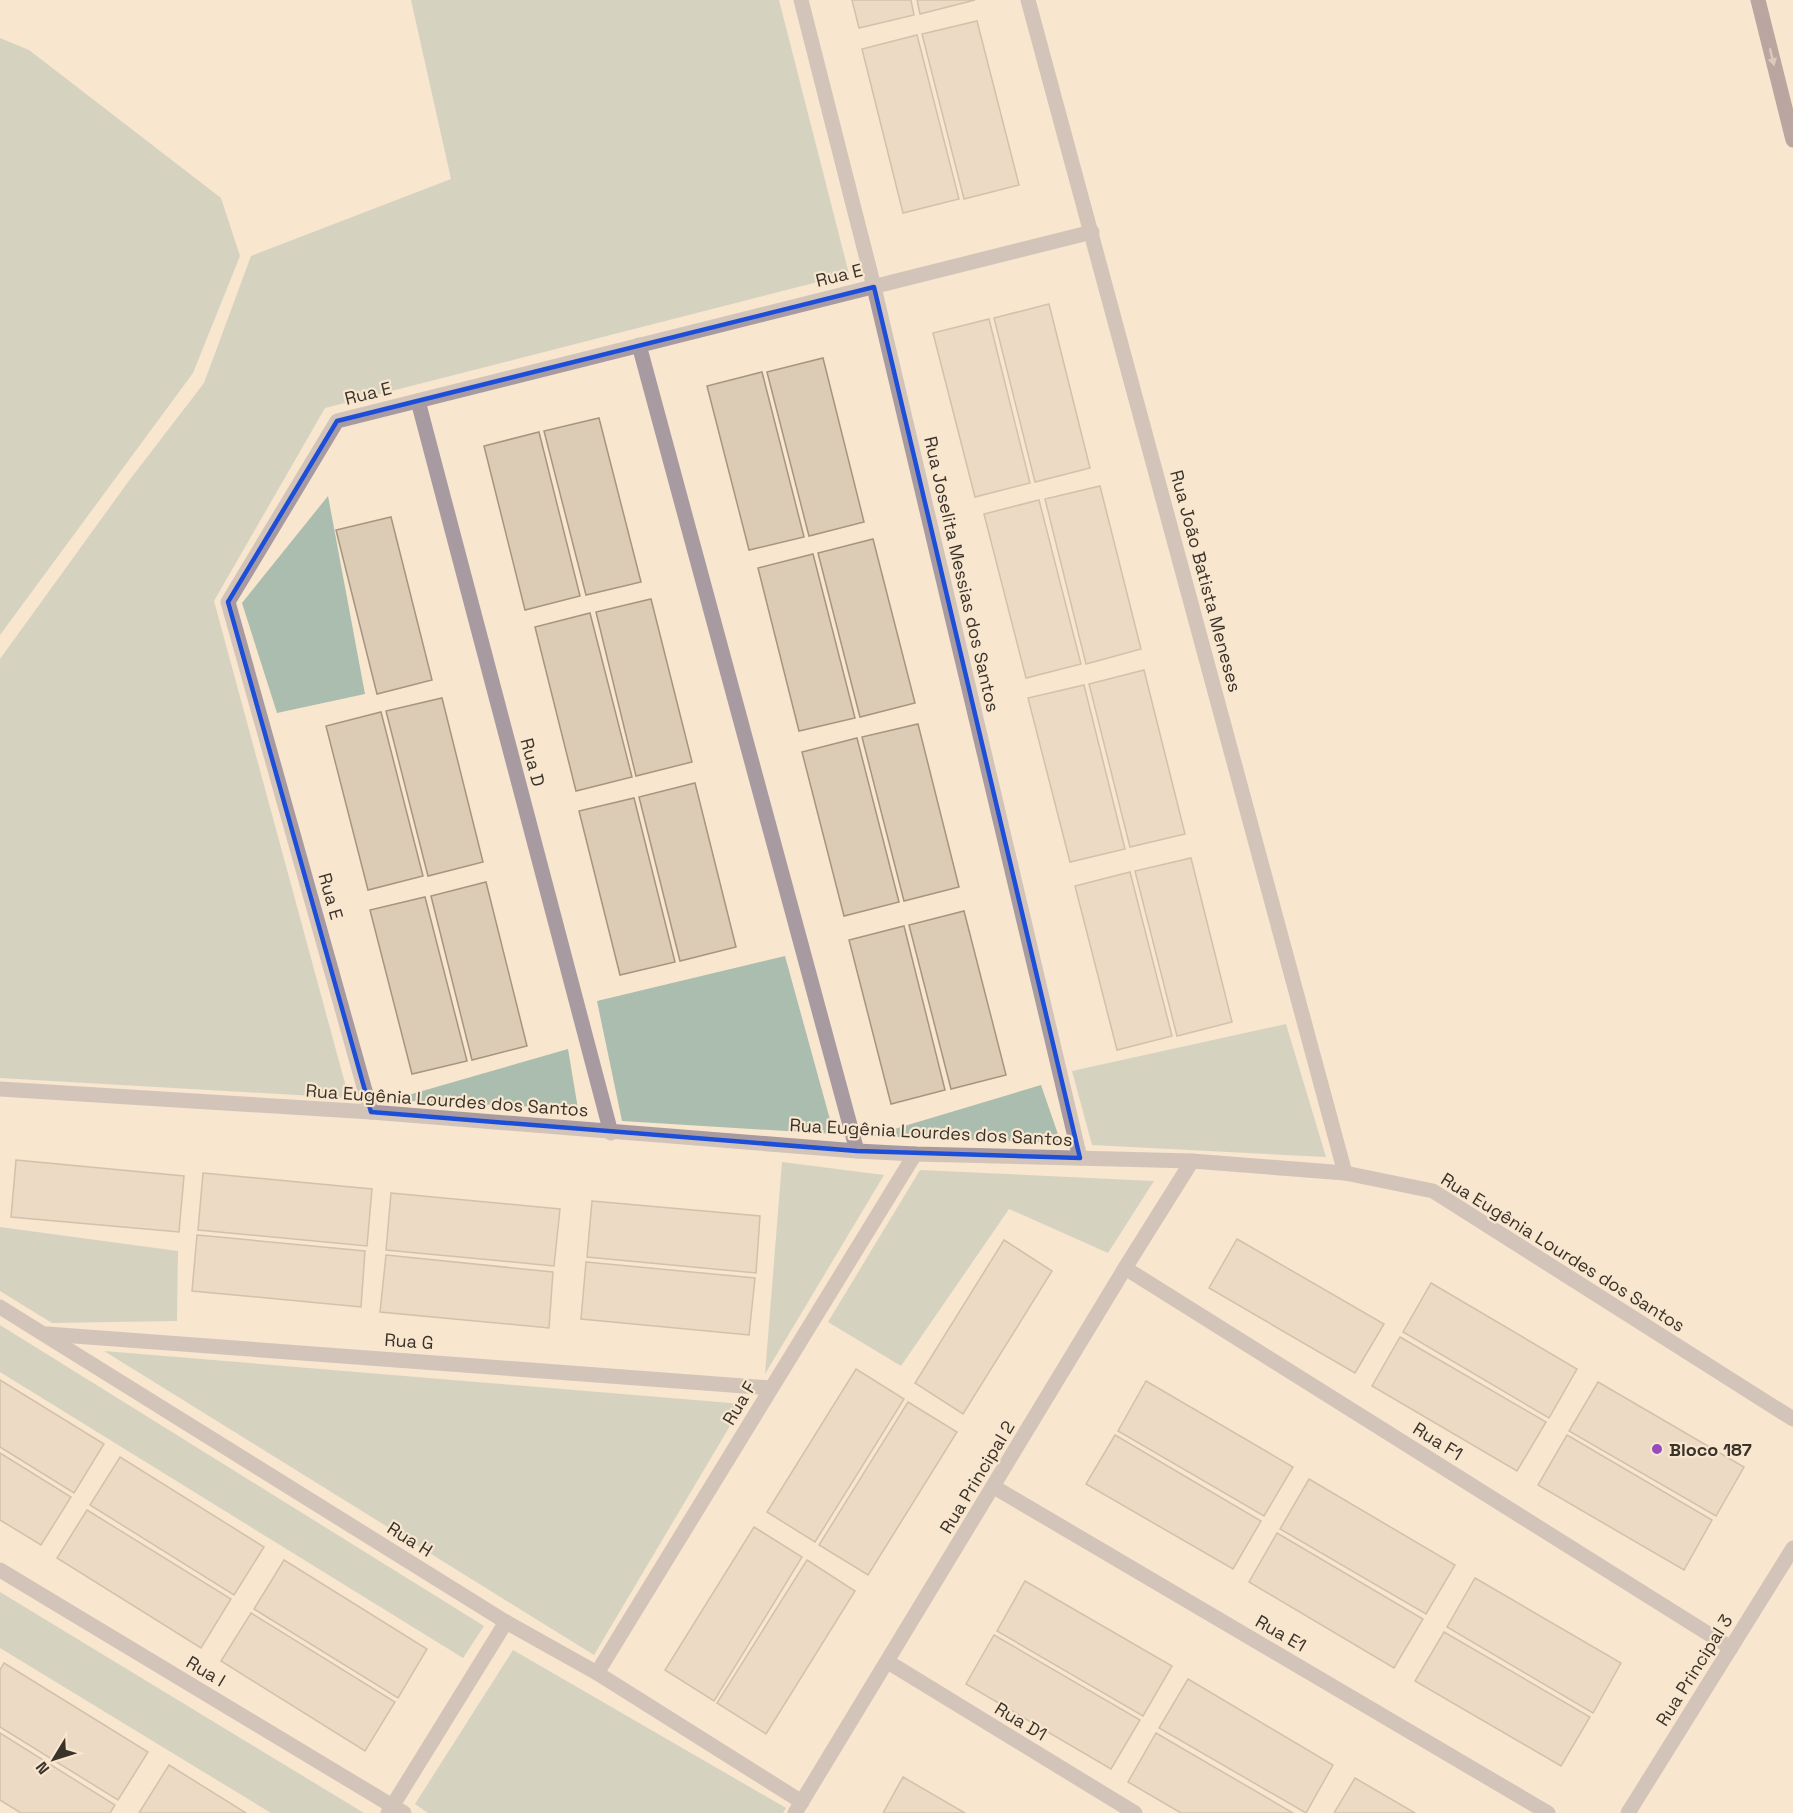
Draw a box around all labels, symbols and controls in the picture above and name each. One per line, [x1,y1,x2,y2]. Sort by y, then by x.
one-way arrow [1768,48,1778,66]
street label: Rua E [813,258,865,292]
street label: Rua E [342,376,394,410]
street label: Rua Joselita Messias dos Santos [919,434,1005,714]
street label: Rua João Batista Meneses [1165,467,1247,695]
street label: Rua D [516,735,550,789]
street label: Rua E [313,870,349,922]
street label: Rua Eugênia Lourdes dos Santos [305,1079,589,1121]
street label: Rua Eugênia Lourdes dos Santos [789,1113,1073,1151]
street label: Rua Eugênia Lourdes dos Santos [1437,1167,1689,1337]
street label: Rua G [384,1328,434,1354]
street label: Rua F [717,1377,761,1429]
street label: Rua Principal 2 [934,1416,1020,1538]
street label: Rua F1 [1409,1417,1467,1465]
place label: Bloco 187 [1669,1438,1752,1461]
marker: Bloco 187 [1650,1442,1664,1456]
street label: Rua H [383,1516,437,1562]
street label: Rua E1 [1251,1609,1311,1657]
street label: Rua Principal 3 [1650,1610,1738,1730]
street label: Rua I [182,1650,230,1692]
street label: Rua D1 [991,1697,1051,1745]
north arrow [24,1729,84,1789]
text: N [31,1757,54,1779]

